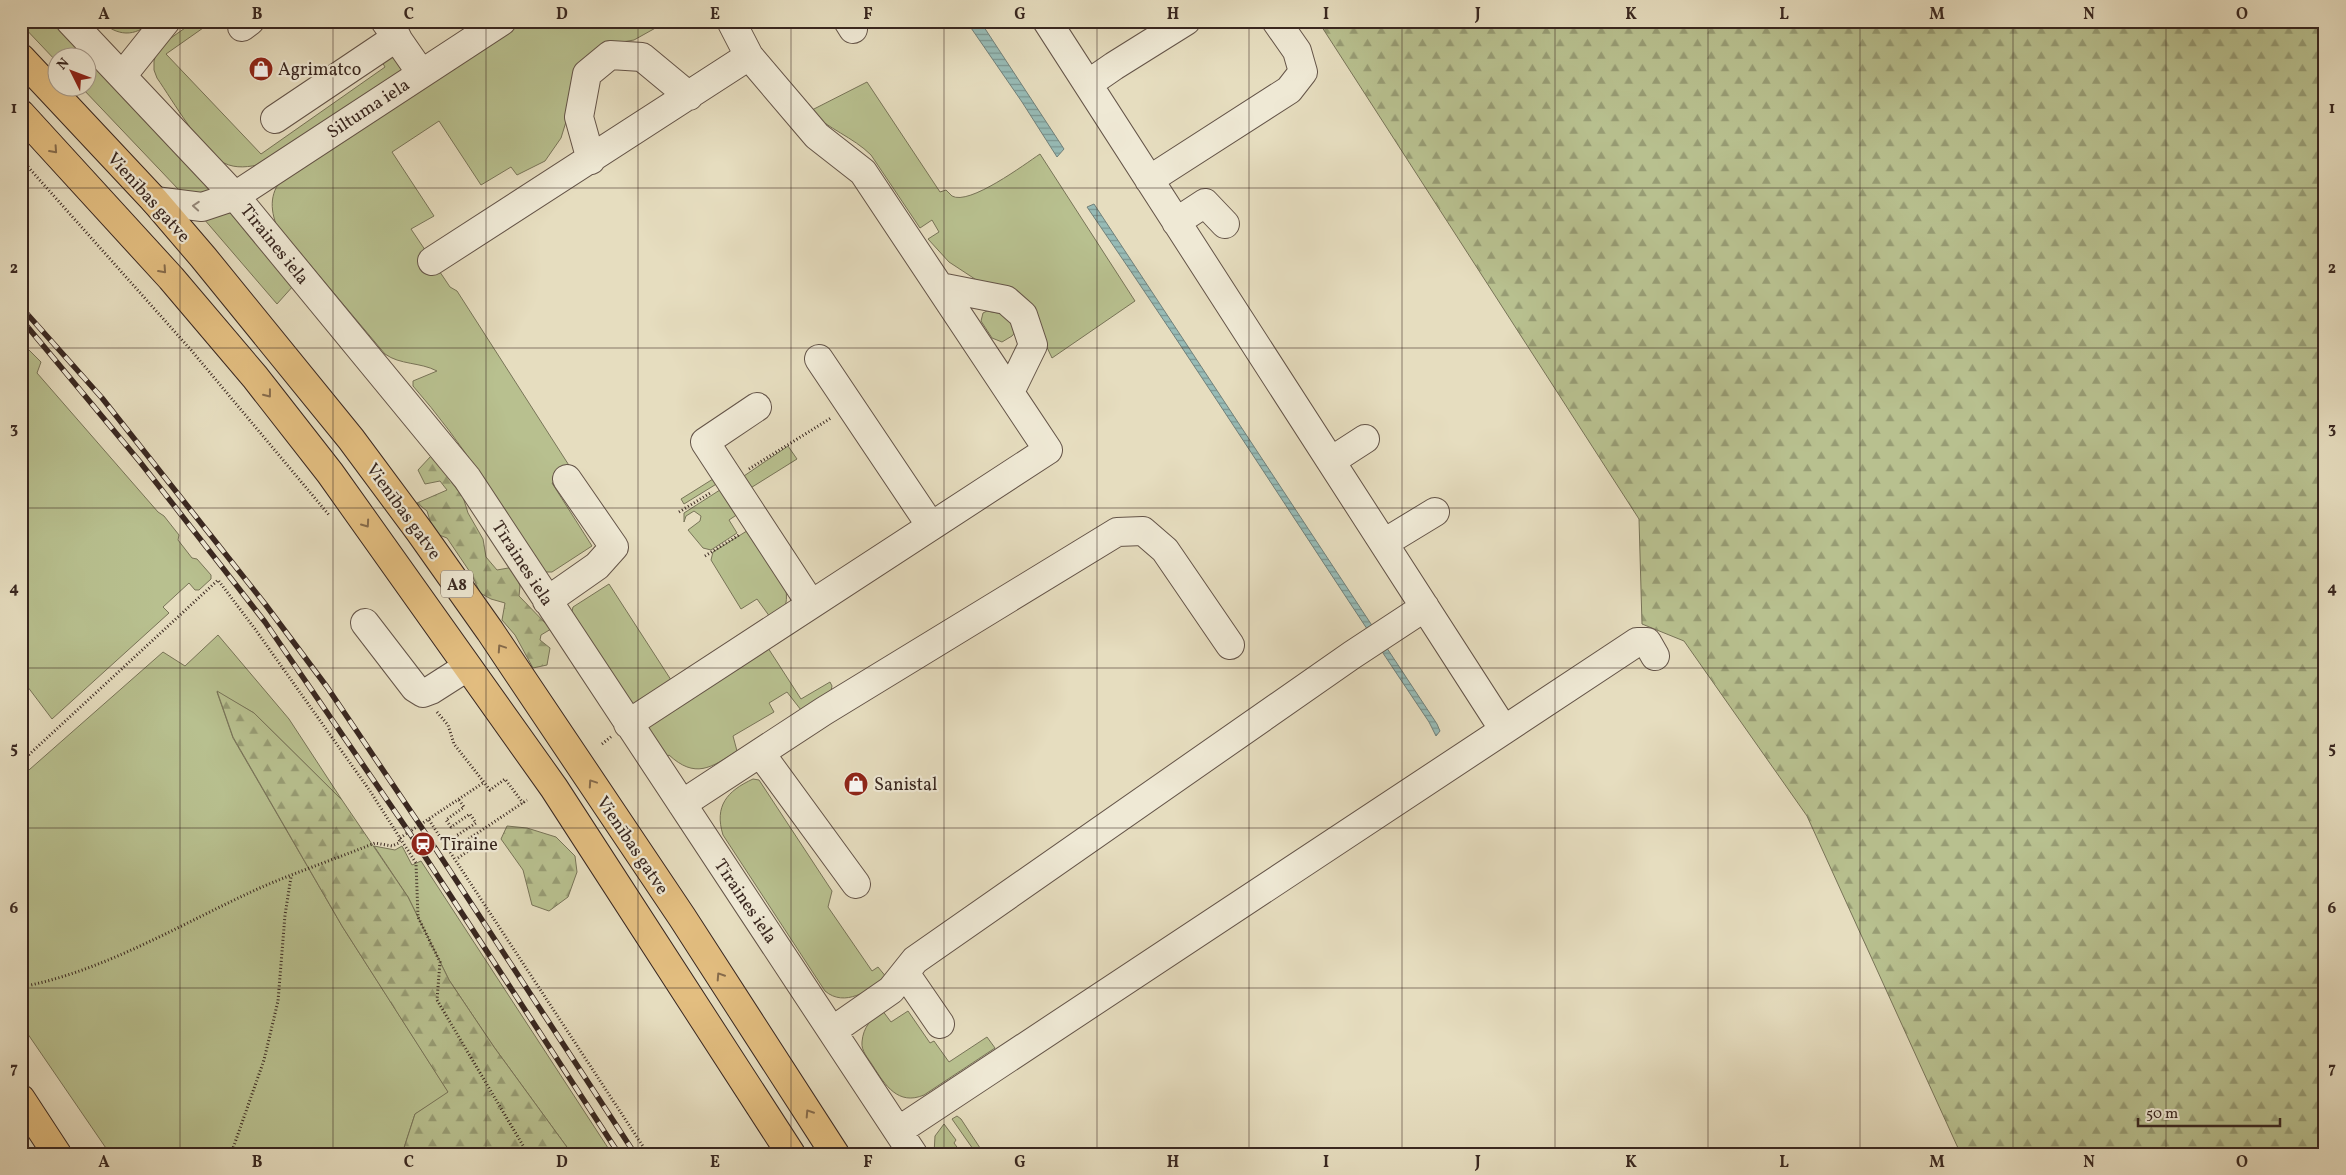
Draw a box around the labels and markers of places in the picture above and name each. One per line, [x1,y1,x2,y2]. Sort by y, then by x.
shop icon: Agrimatco [248,56,274,82]
place label: Agrimatco [278,58,361,83]
shop icon: Sanistal [843,771,869,797]
place label: Sanistal [874,773,937,798]
station icon: Tīraine [410,831,436,857]
place label: Tīraine [440,833,498,858]

